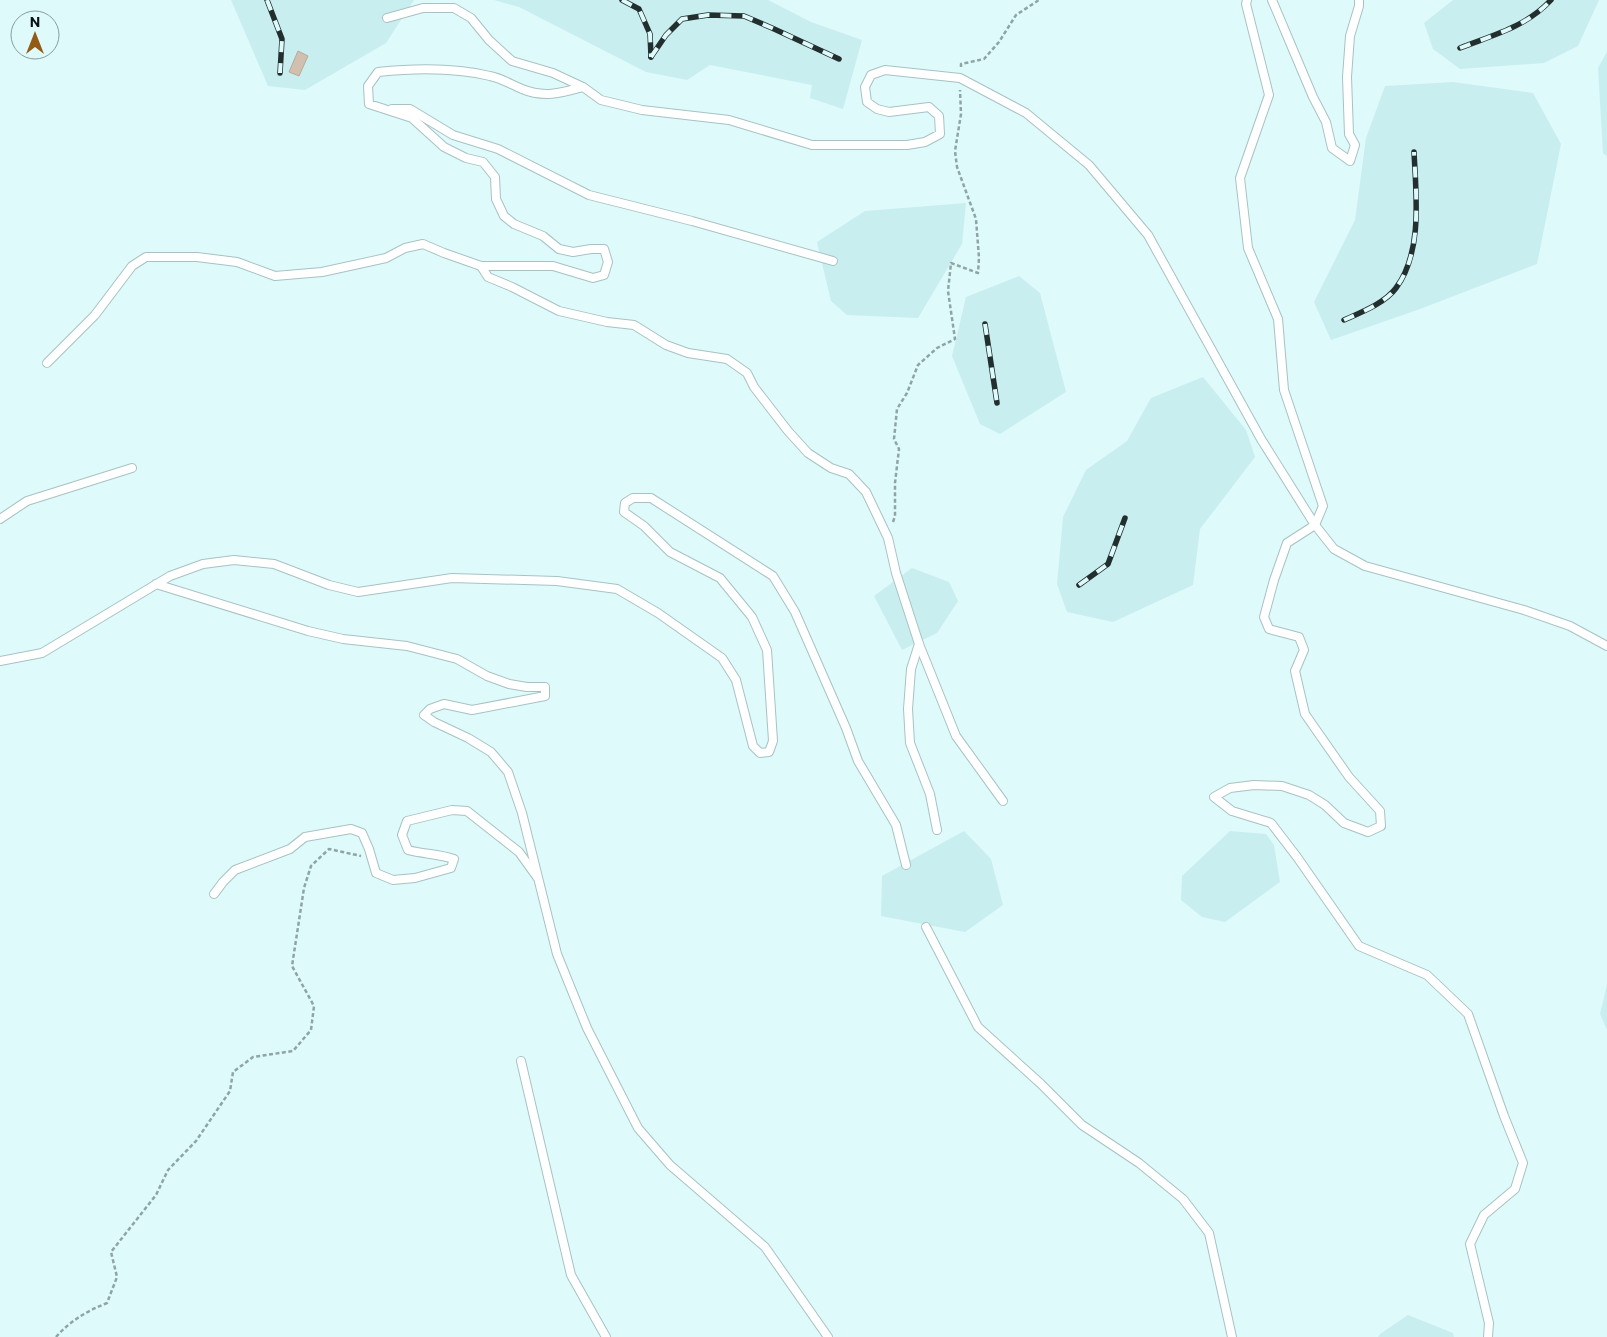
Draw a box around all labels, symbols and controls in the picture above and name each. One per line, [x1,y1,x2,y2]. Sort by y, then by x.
north arrow [10,10,60,60]
text: N [30,13,40,30]

